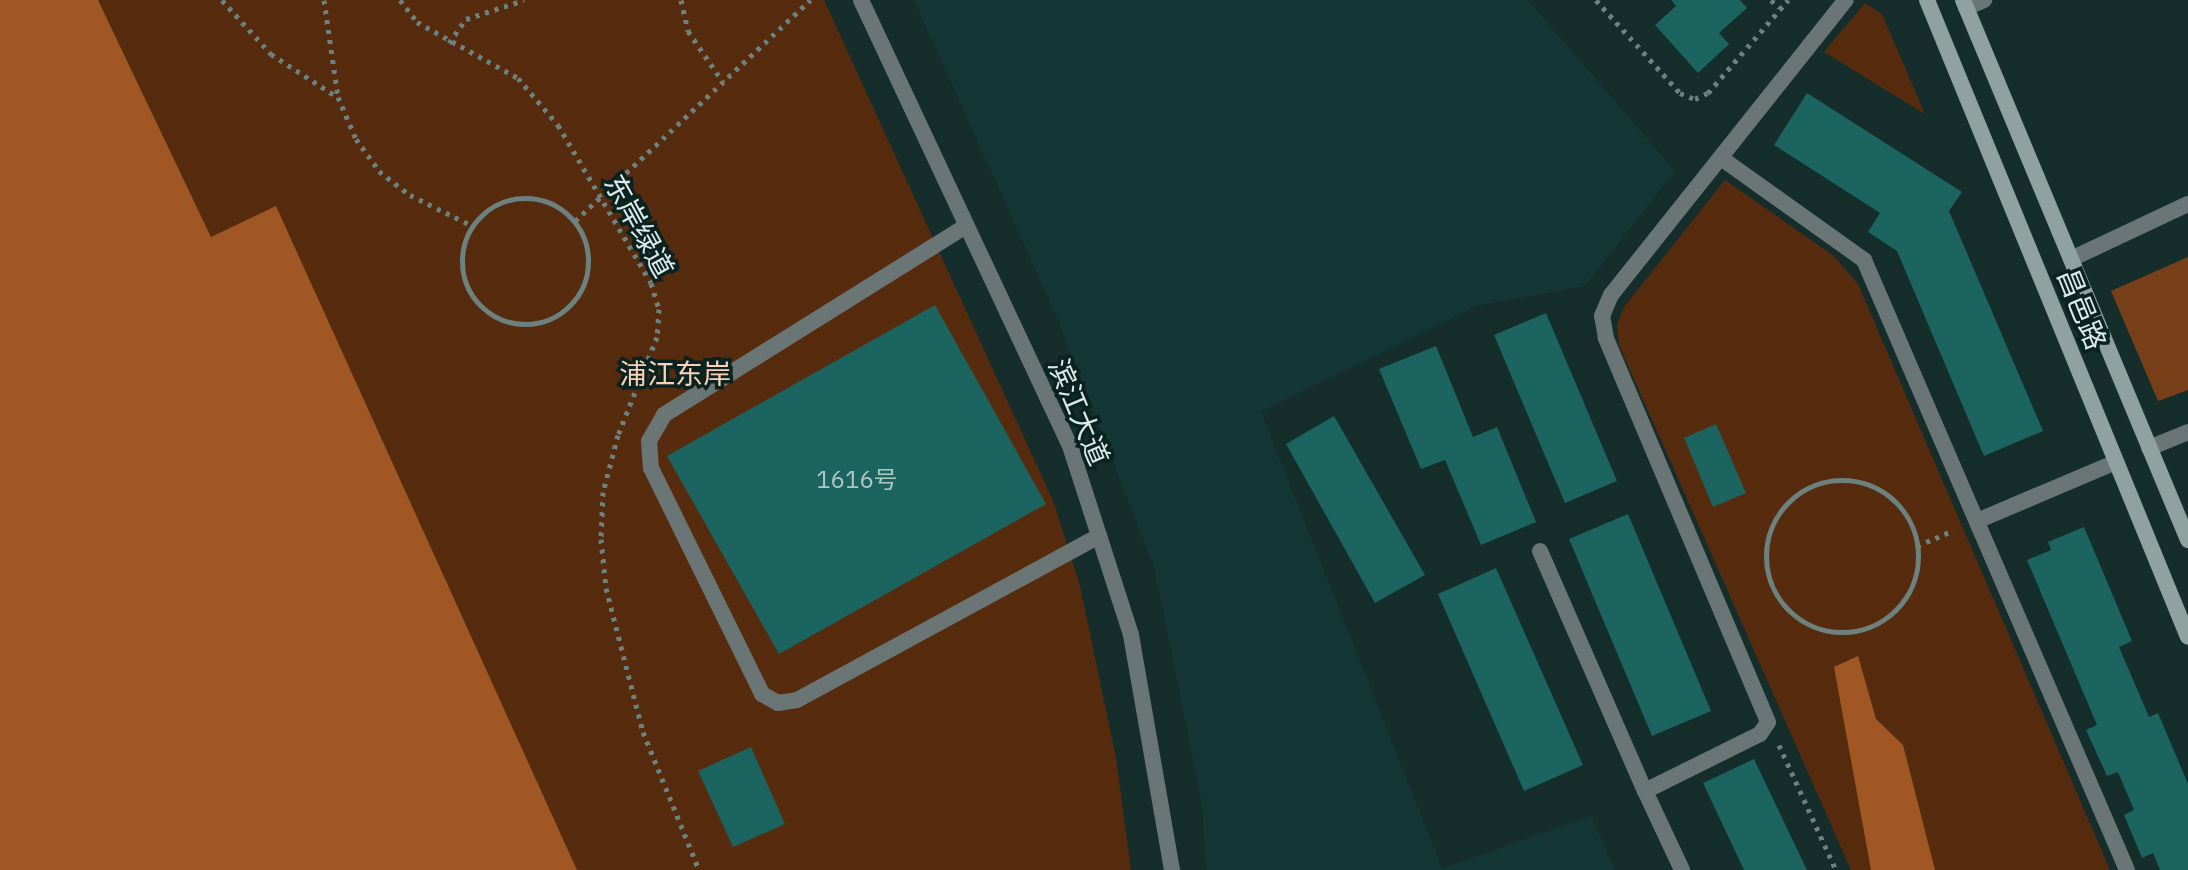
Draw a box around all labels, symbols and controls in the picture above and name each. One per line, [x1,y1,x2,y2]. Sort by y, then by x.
street label: 东岸绿道 [597,169,681,283]
street label: 昌邑路 [2051,264,2113,354]
street label: 滨江大道 [1042,354,1116,470]
park label: 浦江东岸 [619,357,731,391]
house number: 1616号 [816,466,898,494]

